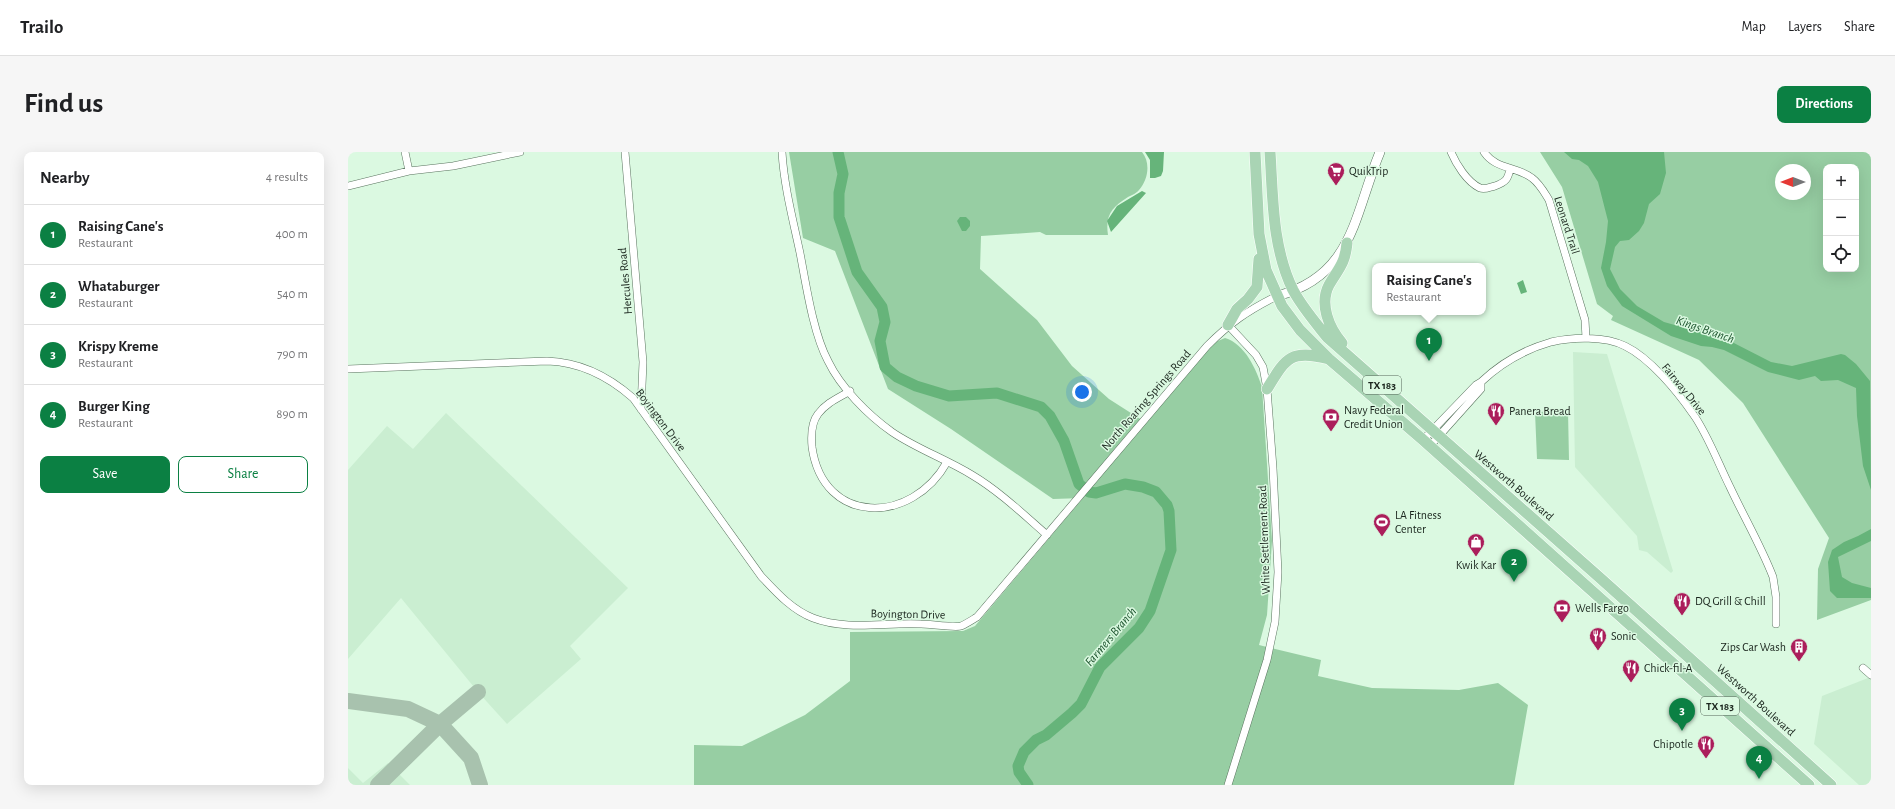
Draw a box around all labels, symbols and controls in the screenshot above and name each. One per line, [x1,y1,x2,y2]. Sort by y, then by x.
text: Trailo [20,18,63,37]
text: Map [1741,20,1766,34]
text: Layers [1788,20,1822,34]
text: Share [1844,20,1875,34]
button: Directions [1777,86,1871,123]
text: Find us [24,90,103,118]
supermarket icon: QuikTrip [1326,161,1346,186]
north arrow [1775,164,1811,200]
map controls [1823,164,1859,272]
button: + [1823,164,1859,200]
place label: QuikTrip [1349,165,1388,178]
text: Nearby [40,169,90,186]
text: 4 results [266,171,308,184]
street label: Leonard Trail [1552,195,1582,255]
button: − [1823,200,1859,236]
text: Raising Cane's [78,219,164,234]
text: 1 [51,228,55,241]
text: 400 m [275,228,308,241]
button: locate [1823,236,1859,272]
text: Restaurant [78,237,133,250]
street label: Hercules Road [616,247,634,315]
popup [1372,263,1486,315]
text: Raising Cane's [1386,273,1472,288]
text: Whataburger [78,279,160,294]
text: 2 [50,288,56,301]
text: 540 m [277,288,308,301]
text: Restaurant [1386,291,1441,304]
text: Restaurant [78,297,133,310]
water label: Kings Branch [1674,314,1736,346]
pin: 1 [1416,328,1442,361]
text: Krispy Kreme [78,339,158,354]
street label: North Roaring Springs Road [1099,347,1193,453]
text: 3 [50,348,56,361]
text: 790 m [277,348,308,361]
text: Restaurant [78,357,133,370]
street label: Fairway Drive [1659,361,1708,418]
road number: TX 183 [1363,376,1401,394]
your location [1072,382,1092,402]
street label: Boyington Drive [633,387,688,454]
text: Burger King [78,399,150,414]
restaurant icon: Panera Bread [1486,401,1506,426]
place label: Navy Federal Credit Union [1344,404,1404,430]
place label: Panera Bread [1509,405,1571,417]
bank icon: Navy Federal Credit Union [1321,407,1341,432]
text: 4 [50,408,56,421]
text: 890 m [276,408,308,421]
text: Restaurant [78,417,133,430]
street label: Westworth Boulevard [1472,447,1556,523]
button: Save [40,456,170,493]
button: Share [178,456,308,493]
street label: White Settlement Road [1256,485,1272,595]
place label: LA Fitness Center [1395,509,1441,535]
sports icon: LA Fitness Center [1372,512,1392,537]
shop icon: Kwik Kar [1466,532,1486,557]
pin: 2 [1501,549,1527,582]
place label: Kwik Kar [1456,559,1496,571]
restaurant icon: DQ Grill & Chill [1672,591,1692,616]
place label: DQ Grill & Chill [1695,595,1766,608]
bank icon: Wells Fargo [1552,598,1572,623]
place label: Wells Fargo [1575,602,1629,614]
water label: Farmers Branch [1083,605,1139,669]
street label: Boyington Drive [871,607,945,622]
restaurant icon: Sonic [1588,626,1608,651]
place label: Sonic [1611,630,1636,642]
building icon: Zips Car Wash [1789,637,1809,662]
place label: Zips Car Wash [1720,641,1786,653]
restaurant icon: Chick-fil-A [1621,658,1641,683]
place label: Chick-fil-A [1644,662,1693,674]
street label: Westworth Boulevard [1715,662,1797,738]
road number: TX 183 [1701,697,1739,715]
pin: 3 [1669,698,1695,731]
restaurant icon: Chipotle [1696,734,1716,759]
place label: Chipotle [1653,738,1693,750]
pin: 4 [1746,746,1772,779]

